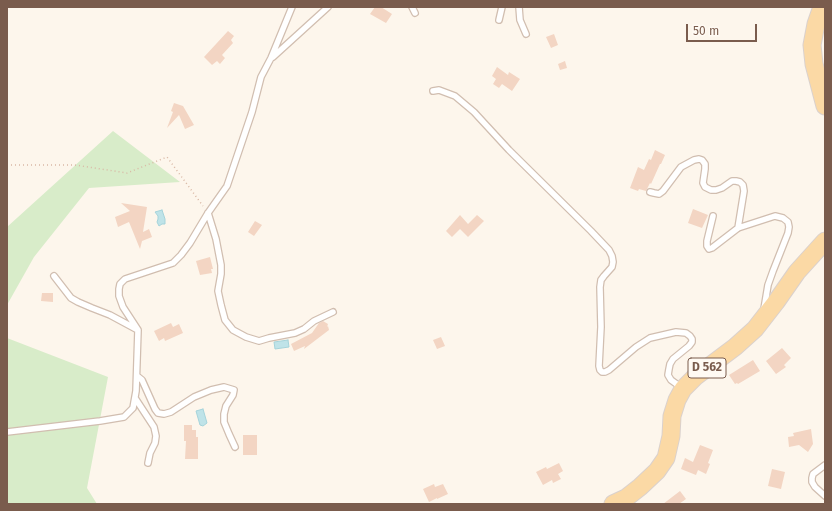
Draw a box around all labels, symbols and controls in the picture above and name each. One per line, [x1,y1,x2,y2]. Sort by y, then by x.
scale bar [688,16,759,42]
text: 50 m [693,24,719,38]
road number: D 562 [688,358,726,378]

